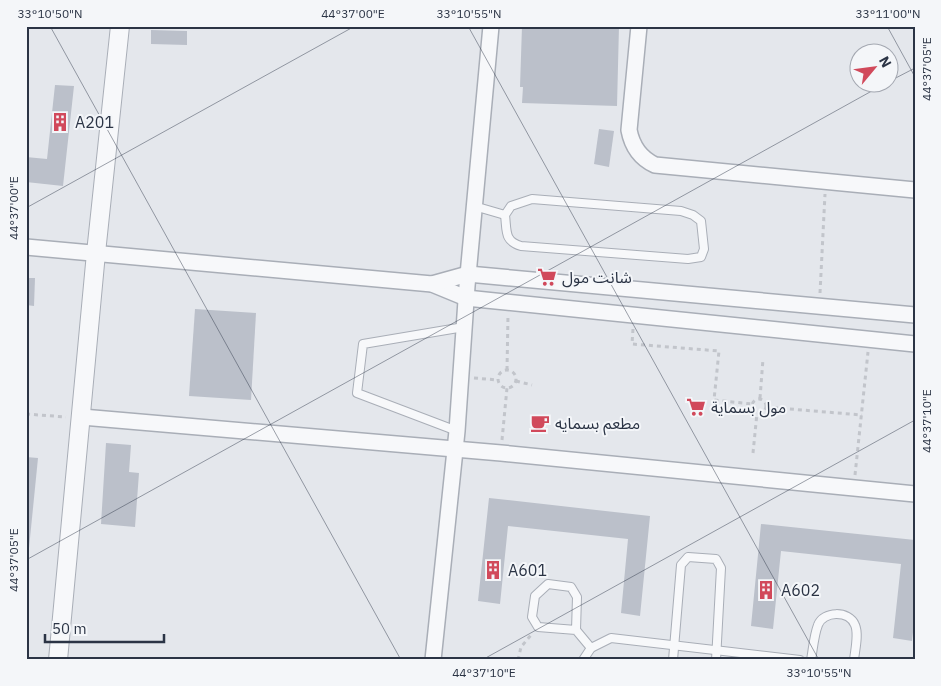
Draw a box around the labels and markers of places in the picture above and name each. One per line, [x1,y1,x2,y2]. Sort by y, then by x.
building icon: A201 [49,111,71,133]
place label: A201 [75,112,114,132]
supermarket icon: شانت مول [536,266,558,288]
place label: شانت مول [562,267,632,288]
supermarket icon: مول بسماية [685,396,707,418]
place label: مول بسماية [711,397,786,418]
cafe icon: مطعم بسمايه [529,412,551,434]
place label: مطعم بسمايه [555,413,640,436]
building icon: A601 [482,559,504,581]
place label: A601 [508,560,547,580]
building icon: A602 [755,579,777,601]
place label: A602 [781,580,820,600]

